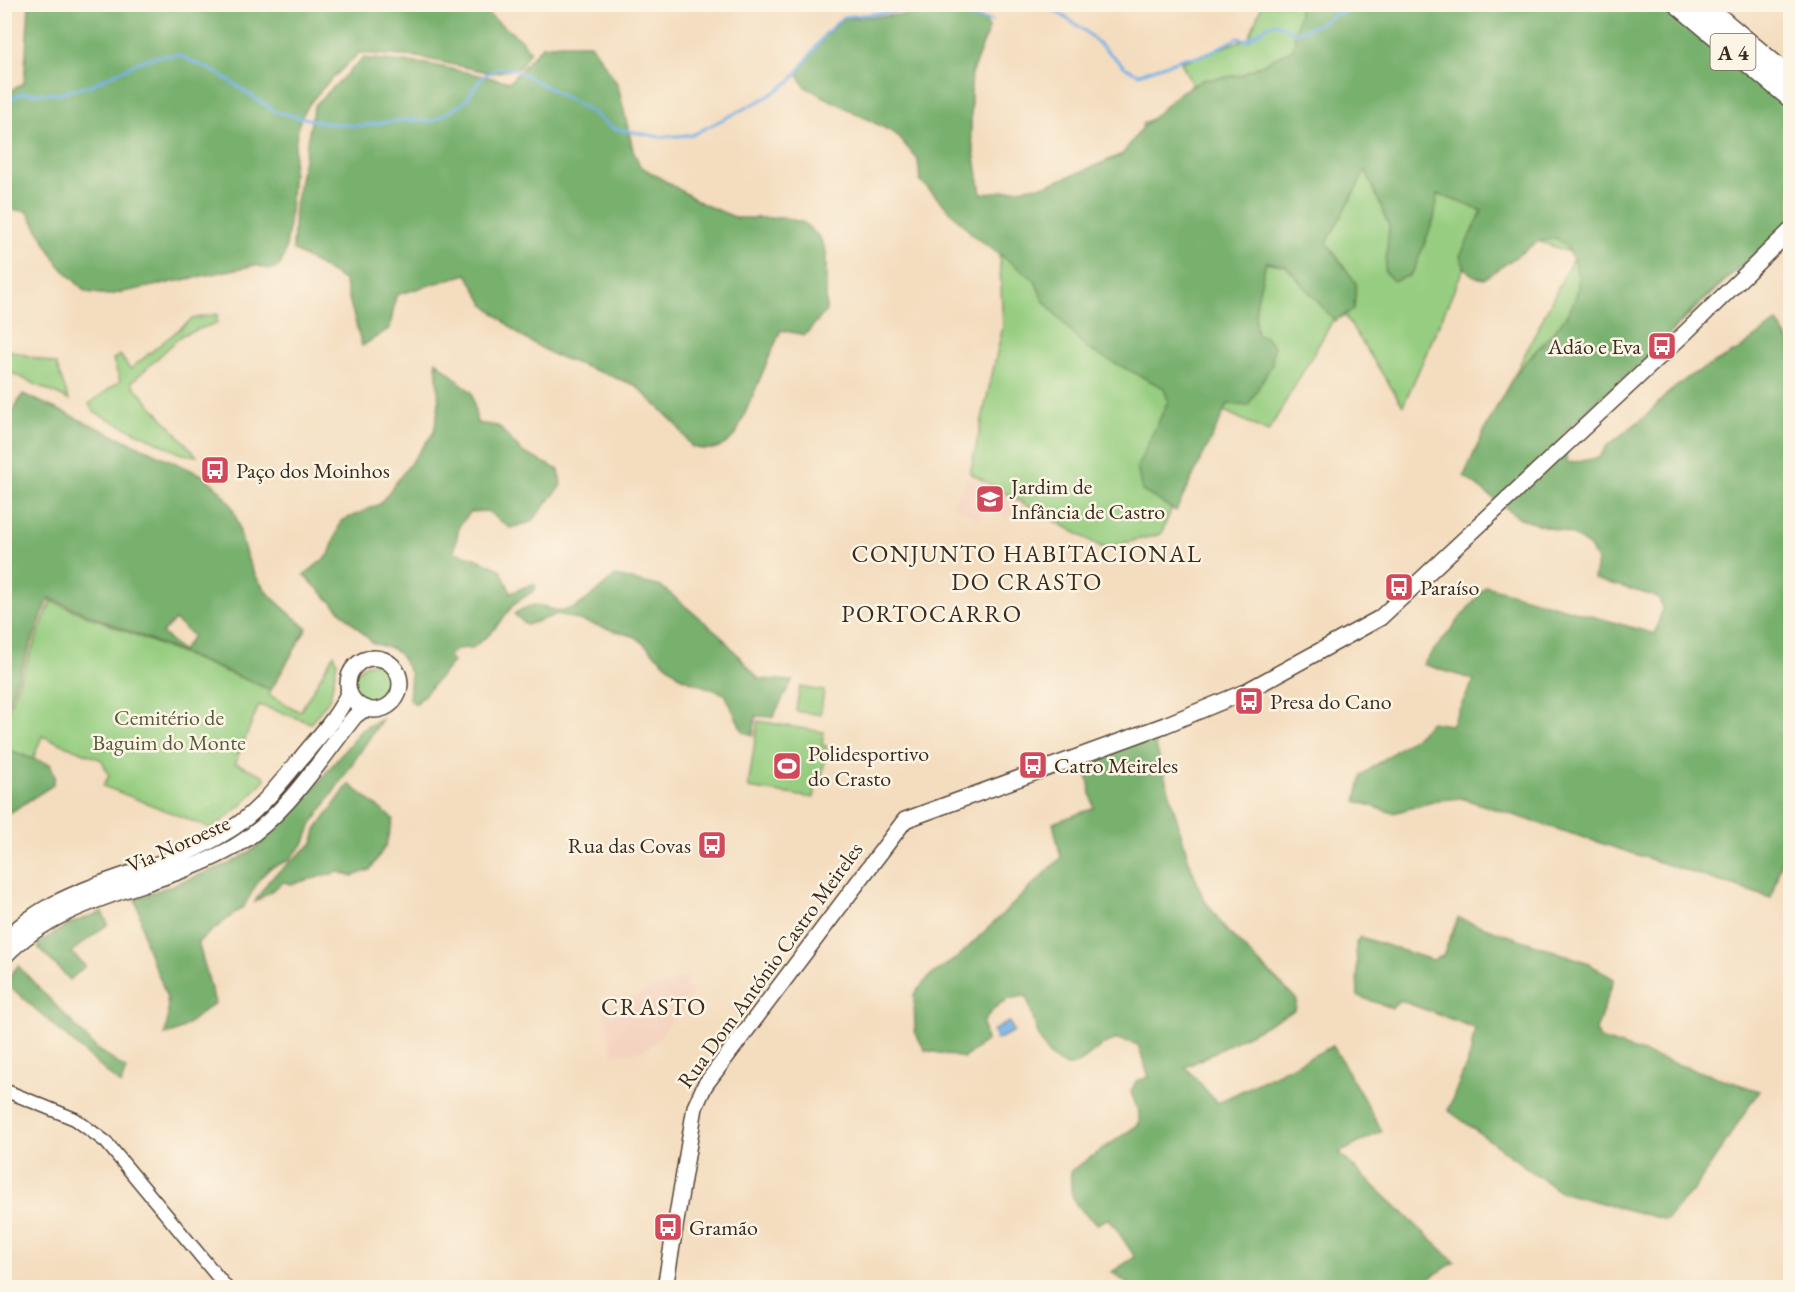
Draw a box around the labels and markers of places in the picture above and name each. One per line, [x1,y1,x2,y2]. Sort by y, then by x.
bus stop icon: Adão e Eva [1646,330,1678,362]
place label: Adão e Eva [1547,332,1641,361]
bus stop icon: Paço dos Moinhos [199,454,231,486]
place label: Paço dos Moinhos [236,456,390,485]
place label: Jardim de Infância de Castro [1009,472,1165,526]
school or university icon: Jardim de Infância de Castro [974,483,1006,515]
bus stop icon: Paraíso [1383,571,1415,603]
place label: Paraíso [1420,573,1479,602]
bus stop icon: Presa do Cano [1233,685,1265,717]
place label: Presa do Cano [1270,687,1392,716]
place label: Polidesportivo do Crasto [808,739,929,793]
bus stop icon: Catro Meireles [1017,749,1049,781]
sports icon: Polidesportivo do Crasto [771,750,803,782]
place label: Catro Meireles [1054,751,1178,780]
bus stop icon: Rua das Covas [696,829,728,861]
place label: Rua das Covas [568,831,691,860]
bus stop icon: Gramão [652,1211,684,1243]
place label: Gramão [689,1213,758,1242]

